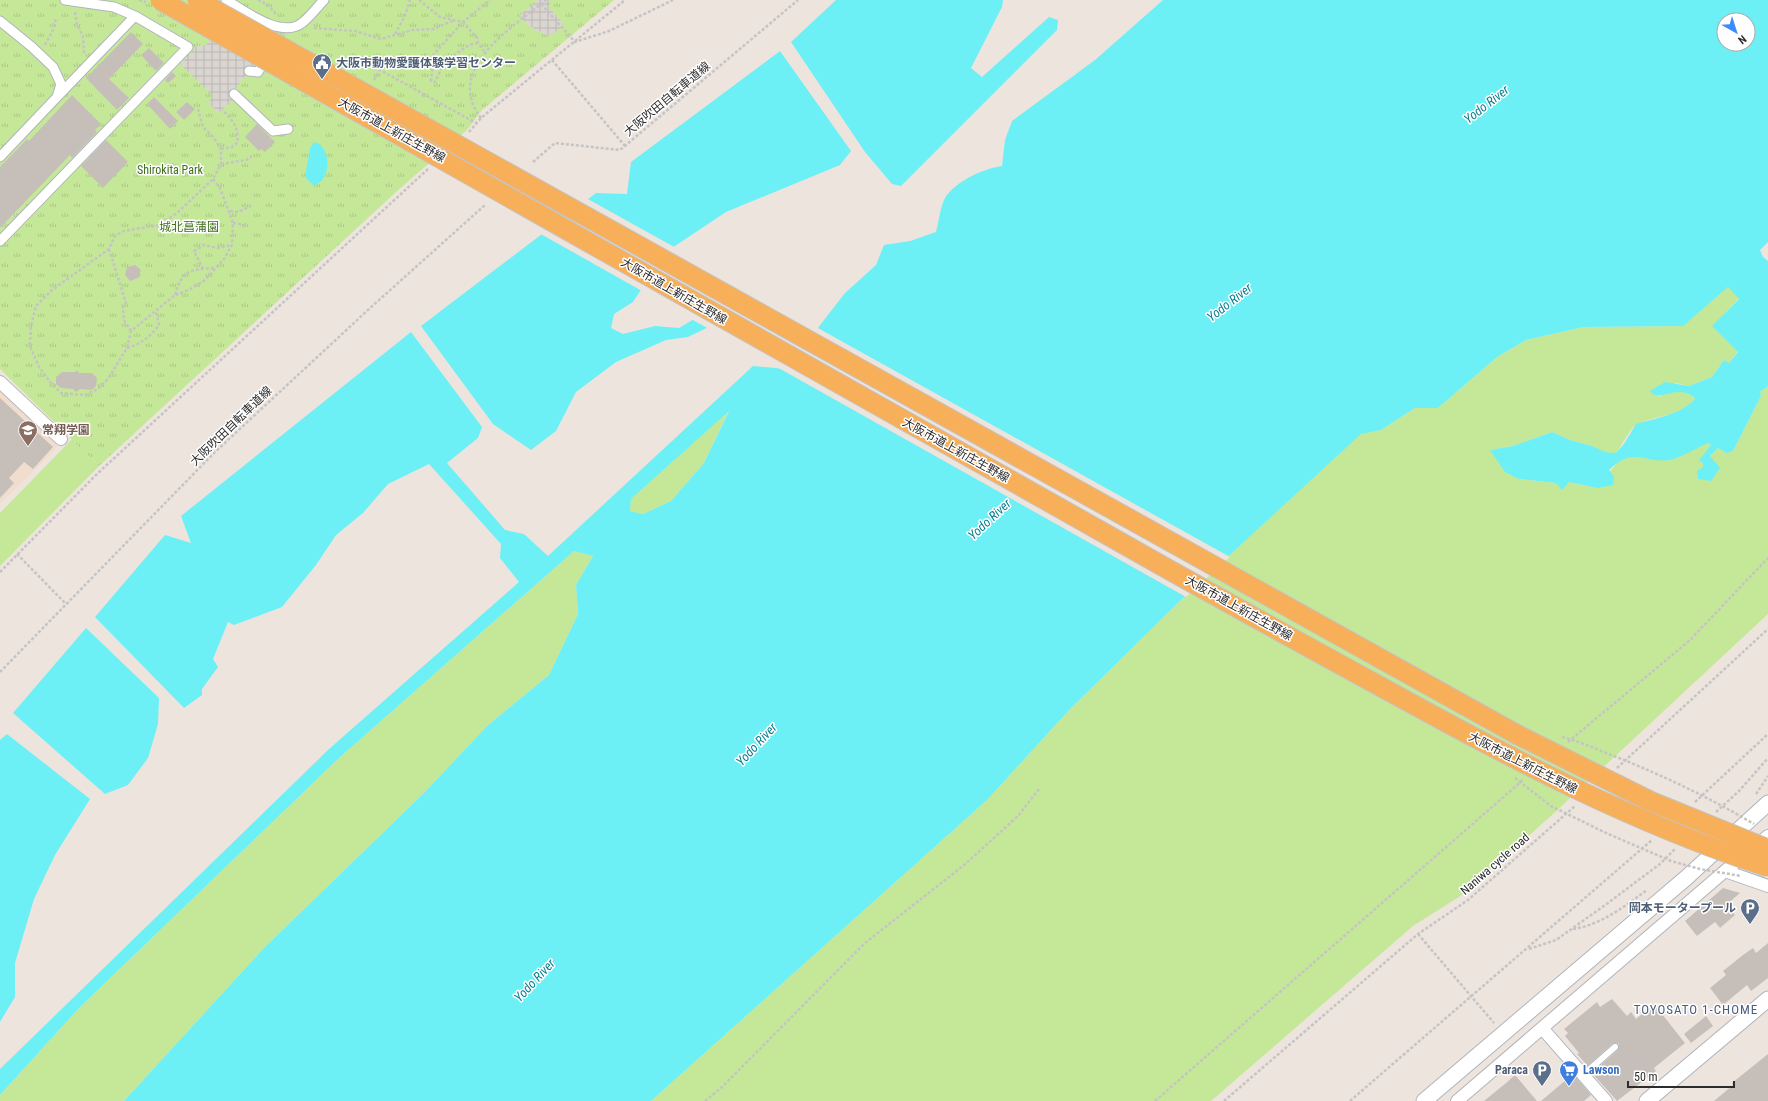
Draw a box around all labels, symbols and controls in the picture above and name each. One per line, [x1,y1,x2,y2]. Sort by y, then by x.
north arrow [1716,12,1756,52]
text: N [1735,32,1749,47]
public building icon: 大阪市動物愛護体験学習センター [311,52,333,80]
place label: 大阪市動物愛護体験学習センター [336,56,516,70]
street label: 大阪吹田自転車道線 [621,59,713,139]
water label: Yodo River [1461,82,1513,127]
street label: 大阪市道上新庄生野線 [336,95,448,165]
park label: Shirokita Park [137,163,204,177]
park label: 城北菖蒲園 [159,220,219,234]
street label: 大阪市道上新庄生野線 [619,255,729,327]
water label: Yodo River [1204,280,1256,325]
street label: 大阪吹田自転車道線 [187,383,275,469]
street label: 大阪市道上新庄生野線 [900,415,1012,485]
school or university icon: 常翔学園 [17,419,39,447]
place label: 常翔学園 [42,423,90,437]
water label: Yodo River [965,495,1015,543]
street label: 大阪市道上新庄生野線 [1183,573,1295,643]
water label: Yodo River [733,719,781,769]
street label: 大阪市道上新庄生野線 [1466,730,1580,796]
street label: Naniwa cycle road [1458,830,1532,898]
parking icon: 岡本モータープール [1739,897,1761,925]
place label: 岡本モータープール [1629,901,1736,915]
water label: Yodo River [511,955,559,1005]
district label: TOYOSATO 1-CHOME [1634,1002,1758,1017]
parking icon: Paraca [1531,1059,1553,1087]
supermarket icon: Lawson [1558,1059,1580,1087]
place label: Paraca [1495,1063,1528,1077]
place label: Lawson [1583,1063,1619,1077]
scale bar [1628,1063,1734,1089]
text: 50 m [1634,1070,1658,1084]

